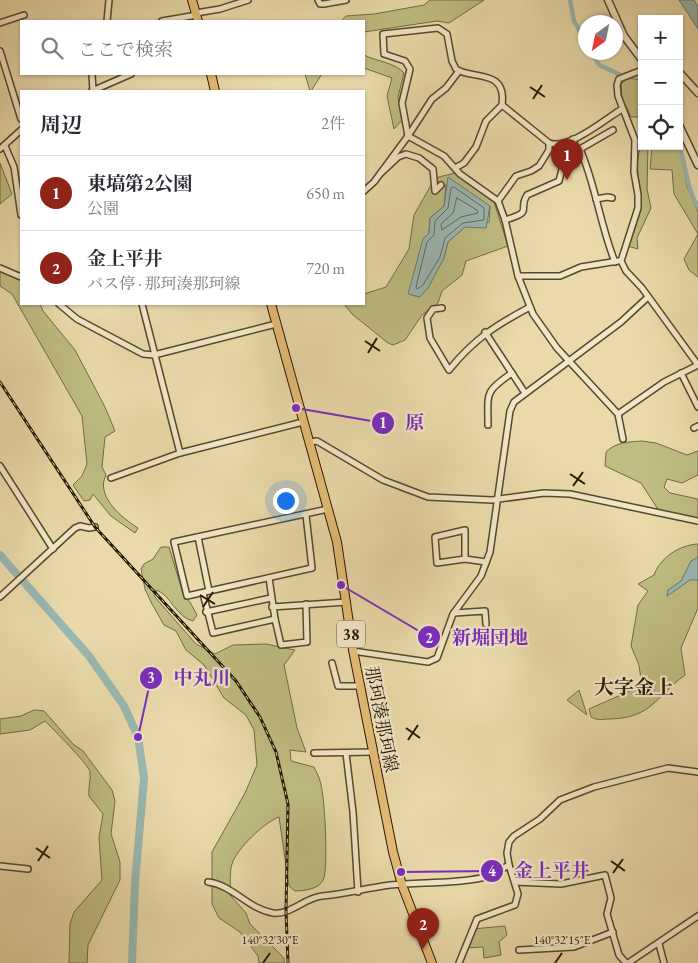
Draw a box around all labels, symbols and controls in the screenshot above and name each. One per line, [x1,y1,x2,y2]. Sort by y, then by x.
north arrow [578,15,623,60]
map controls [638,15,683,150]
button: + [638,15,683,60]
search box [20,20,365,75]
icon: search [38,34,66,62]
text: ここで検索 [78,37,173,62]
button: − [638,60,683,105]
button: locate [638,105,683,150]
text: 周辺 [40,111,82,138]
text: 2件 [321,113,345,134]
pin: 1 [551,139,583,180]
text: 東塙第2公園 [87,171,192,196]
text: 1 [52,183,60,204]
text: 650 m [306,183,345,204]
text: 公園 [87,198,119,219]
text: 金上平井 [87,246,163,271]
text: 2 [52,258,60,279]
text: 720 m [306,258,345,279]
text: バス停 · 那珂湊那珂線 [87,273,241,294]
callout: 原 [370,406,434,440]
text: 原 [405,410,425,435]
text: 1 [379,413,387,432]
your location [273,488,299,514]
road number: 38 [337,620,365,648]
callout: 新堀団地 [417,620,538,654]
text: 新堀団地 [452,625,528,650]
text: 2 [425,628,433,647]
callout: 中丸川 [139,661,241,695]
street label: 那珂湊那珂線 [360,664,404,774]
text: 中丸川 [173,665,231,690]
text: 3 [147,668,155,687]
district label: 大字金上 [594,674,674,700]
callout: 金上平井 [479,854,600,888]
text: 金上平井 [514,858,590,883]
text: 4 [488,861,497,880]
pin: 2 [407,908,439,949]
text: 140°32'30"E [242,932,299,948]
text: 140°32'15"E [534,932,591,948]

